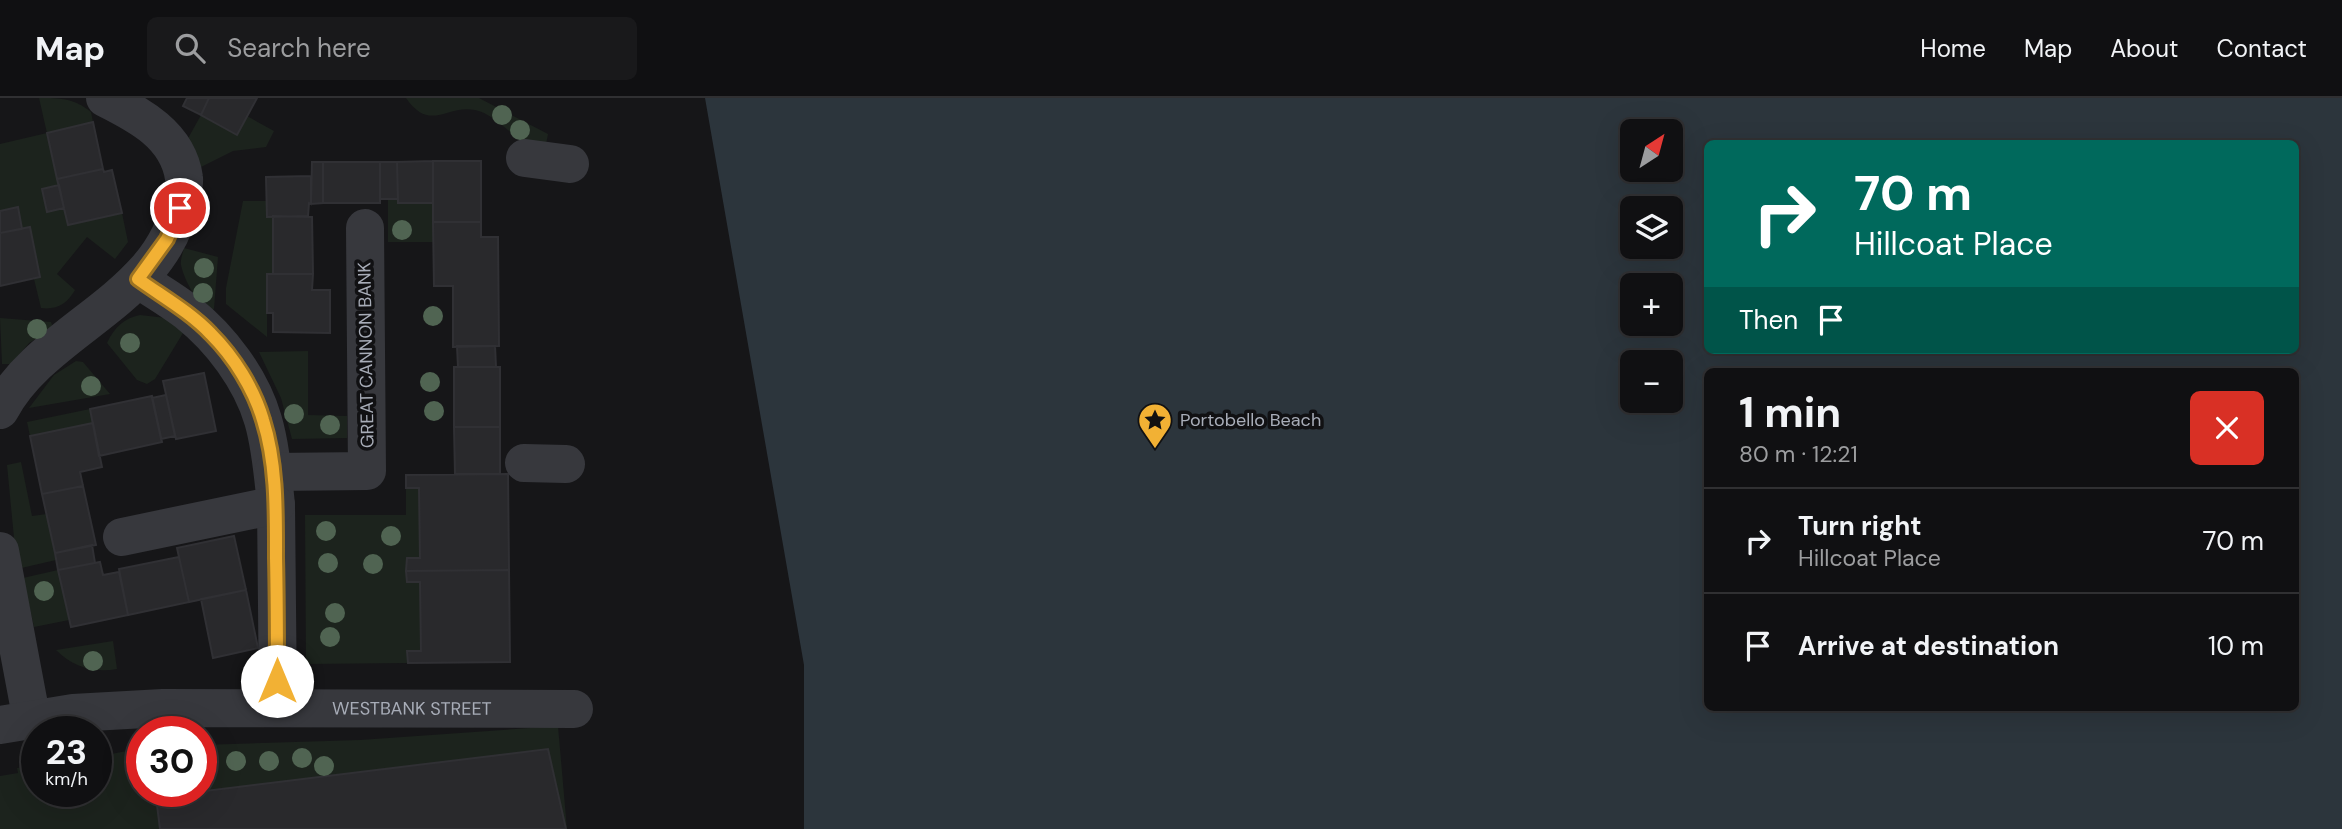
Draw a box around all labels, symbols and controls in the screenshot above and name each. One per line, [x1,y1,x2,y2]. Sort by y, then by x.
search box [147,17,637,80]
text: Map [35,27,105,70]
icon: search [171,29,209,67]
text: Search here [227,31,371,65]
text: Home [1920,33,1986,64]
text: Map [2024,33,2072,64]
text: About [2110,33,2179,64]
text: Contact [2217,33,2307,64]
north arrow [1620,119,1684,182]
map controls [1620,119,1683,413]
text: 70 m [1854,161,1972,225]
icon: right [1739,168,1830,259]
pin [150,178,210,238]
icon: arrive [161,189,199,227]
button: layers [1620,196,1683,259]
text: Hillcoat Place [1854,223,2053,265]
street label: GREAT CANNON BANK [352,261,380,448]
button: + [1620,273,1683,336]
icon: arrive [1812,301,1850,339]
text: Then [1739,303,1798,337]
button: − [1620,350,1683,413]
text: 1 min [1739,385,1841,440]
button: close [2190,391,2264,465]
place icon: Portobello Beach [1136,401,1174,450]
place label: Portobello Beach [1180,408,1321,432]
text: 80 m · 12:21 [1739,439,1858,469]
text: Turn right [1798,509,1922,543]
icon: right [1739,522,1777,560]
text: 70 m [2203,524,2264,558]
text: Hillcoat Place [1798,543,1941,573]
icon: arrive [1739,627,1777,665]
text: Arrive at destination [1798,629,2059,663]
text: 10 m [2208,629,2264,663]
position arrow [240,644,314,718]
street label: WESTBANK STREET [332,696,492,721]
speed limit sign: 30 [126,716,217,807]
text: 23 [46,729,87,775]
text: km/h [45,767,88,791]

